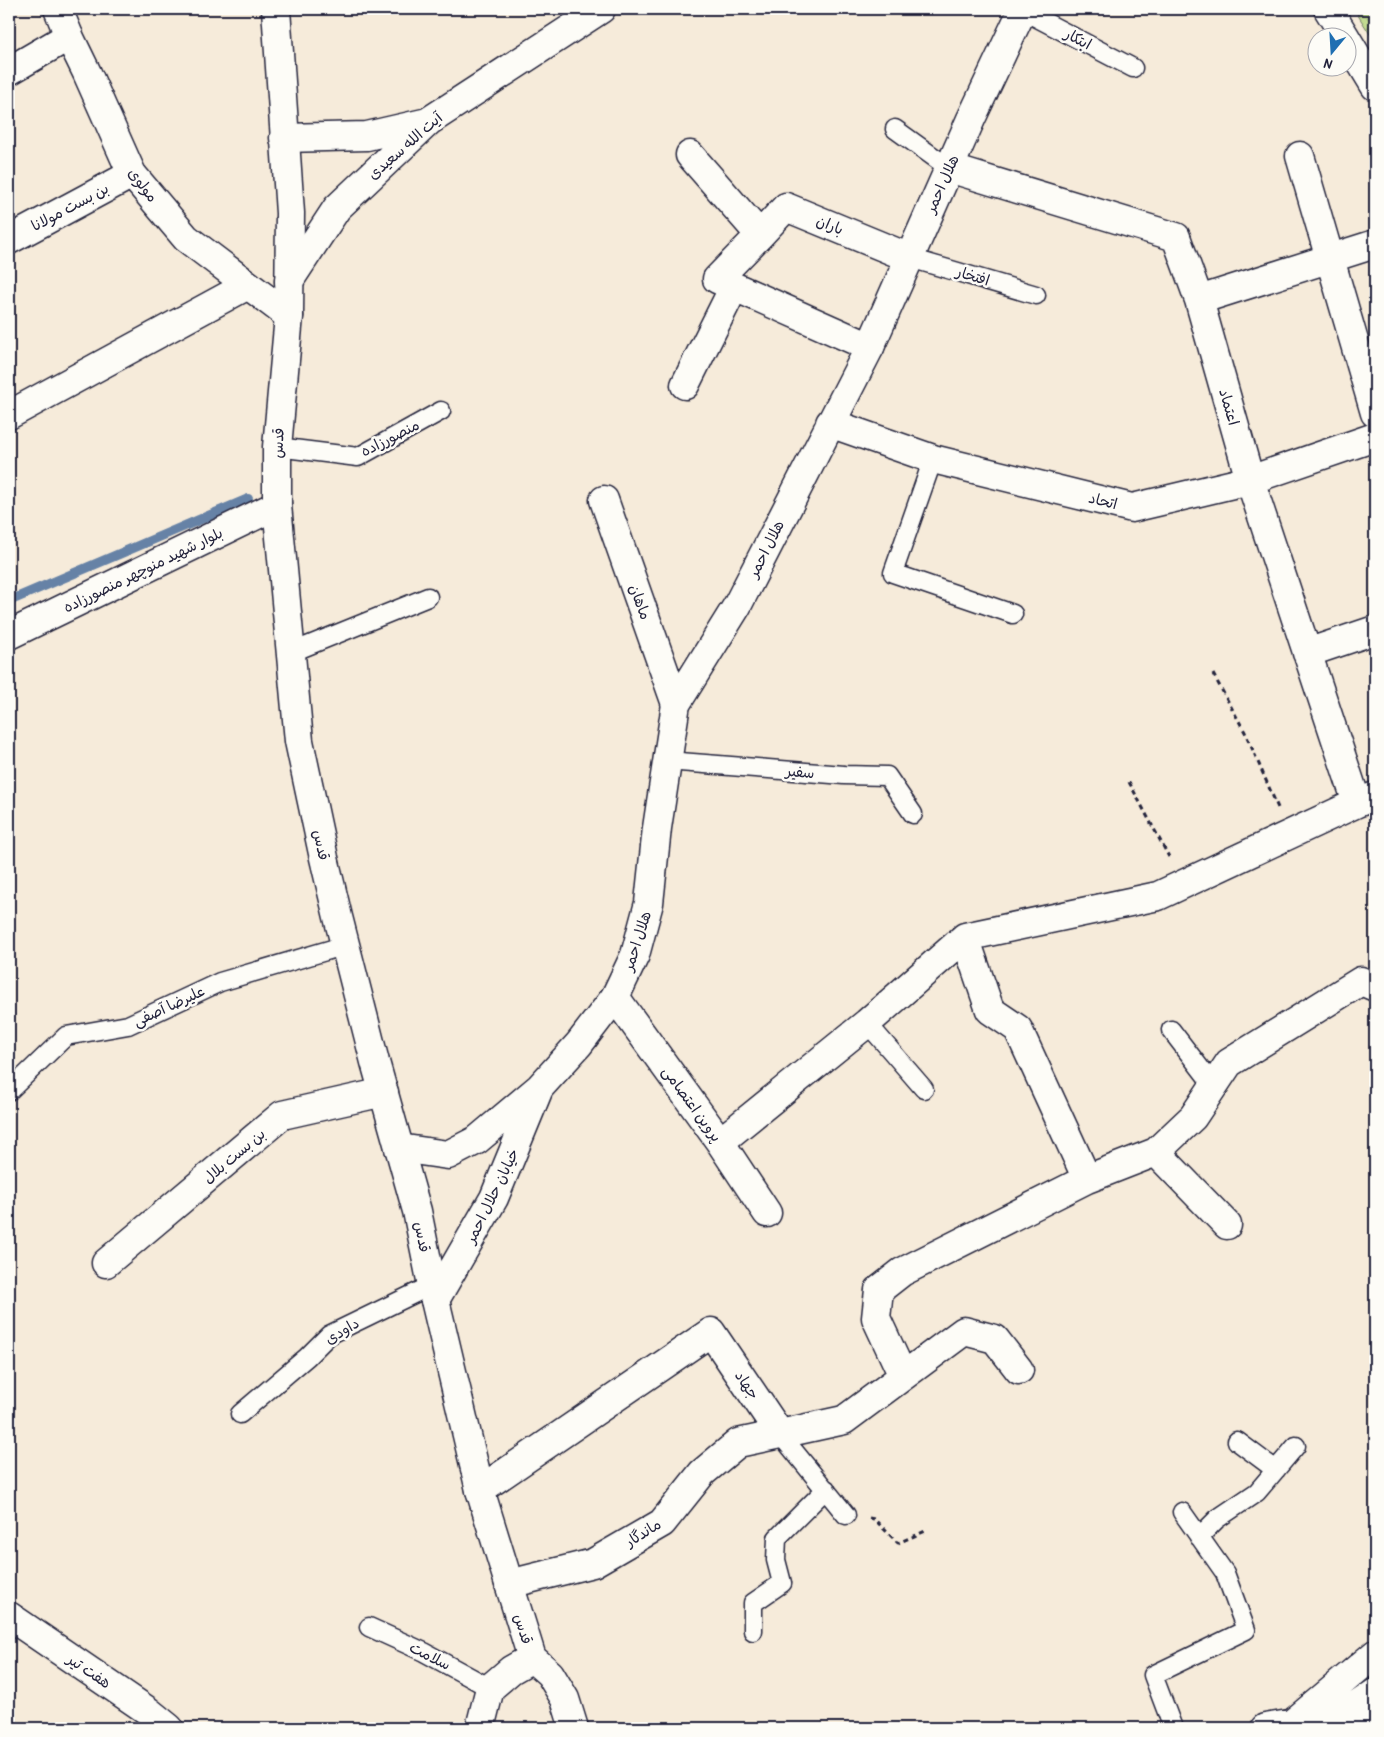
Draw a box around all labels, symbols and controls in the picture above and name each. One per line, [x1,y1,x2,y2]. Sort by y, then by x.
street label: ابتکار [1060,22,1095,54]
north arrow [1306,28,1356,78]
text: N [1321,54,1334,75]
street label: آیت الله سعیدی [363,106,448,184]
street label: هلال احمر [919,151,964,218]
street label: مولوی [124,163,163,206]
street label: بن بست مولانا [27,177,112,236]
street label: باران [813,210,847,239]
street label: افتخار [953,260,993,291]
street label: اعتماد [1214,386,1245,428]
street label: منصورزاده [357,414,423,461]
street label: قدس [266,427,289,459]
street label: اتحاد [1086,487,1120,514]
street label: هلال احمر [741,516,789,583]
street label: بلوار شهید منوچهر منصورزاده [60,522,226,617]
street label: ماهان [624,581,657,622]
street label: سفیر [783,760,815,783]
street label: قدس [308,828,335,862]
street label: هلال احمر [616,908,656,975]
street label: علیرضا آصفی [130,980,208,1031]
street label: پروین اعتصامی [658,1061,727,1146]
street label: بن بست بلال [198,1123,269,1188]
street label: خیابان حلال احمر [459,1145,524,1249]
street label: قدس [409,1220,436,1254]
street label: داودی [321,1312,363,1349]
street label: جهاد [730,1366,765,1403]
street label: ماندگار [620,1513,665,1552]
street label: قدس [509,1611,538,1647]
street label: سلامت [406,1636,455,1675]
street label: هفت تیر [61,1647,115,1693]

